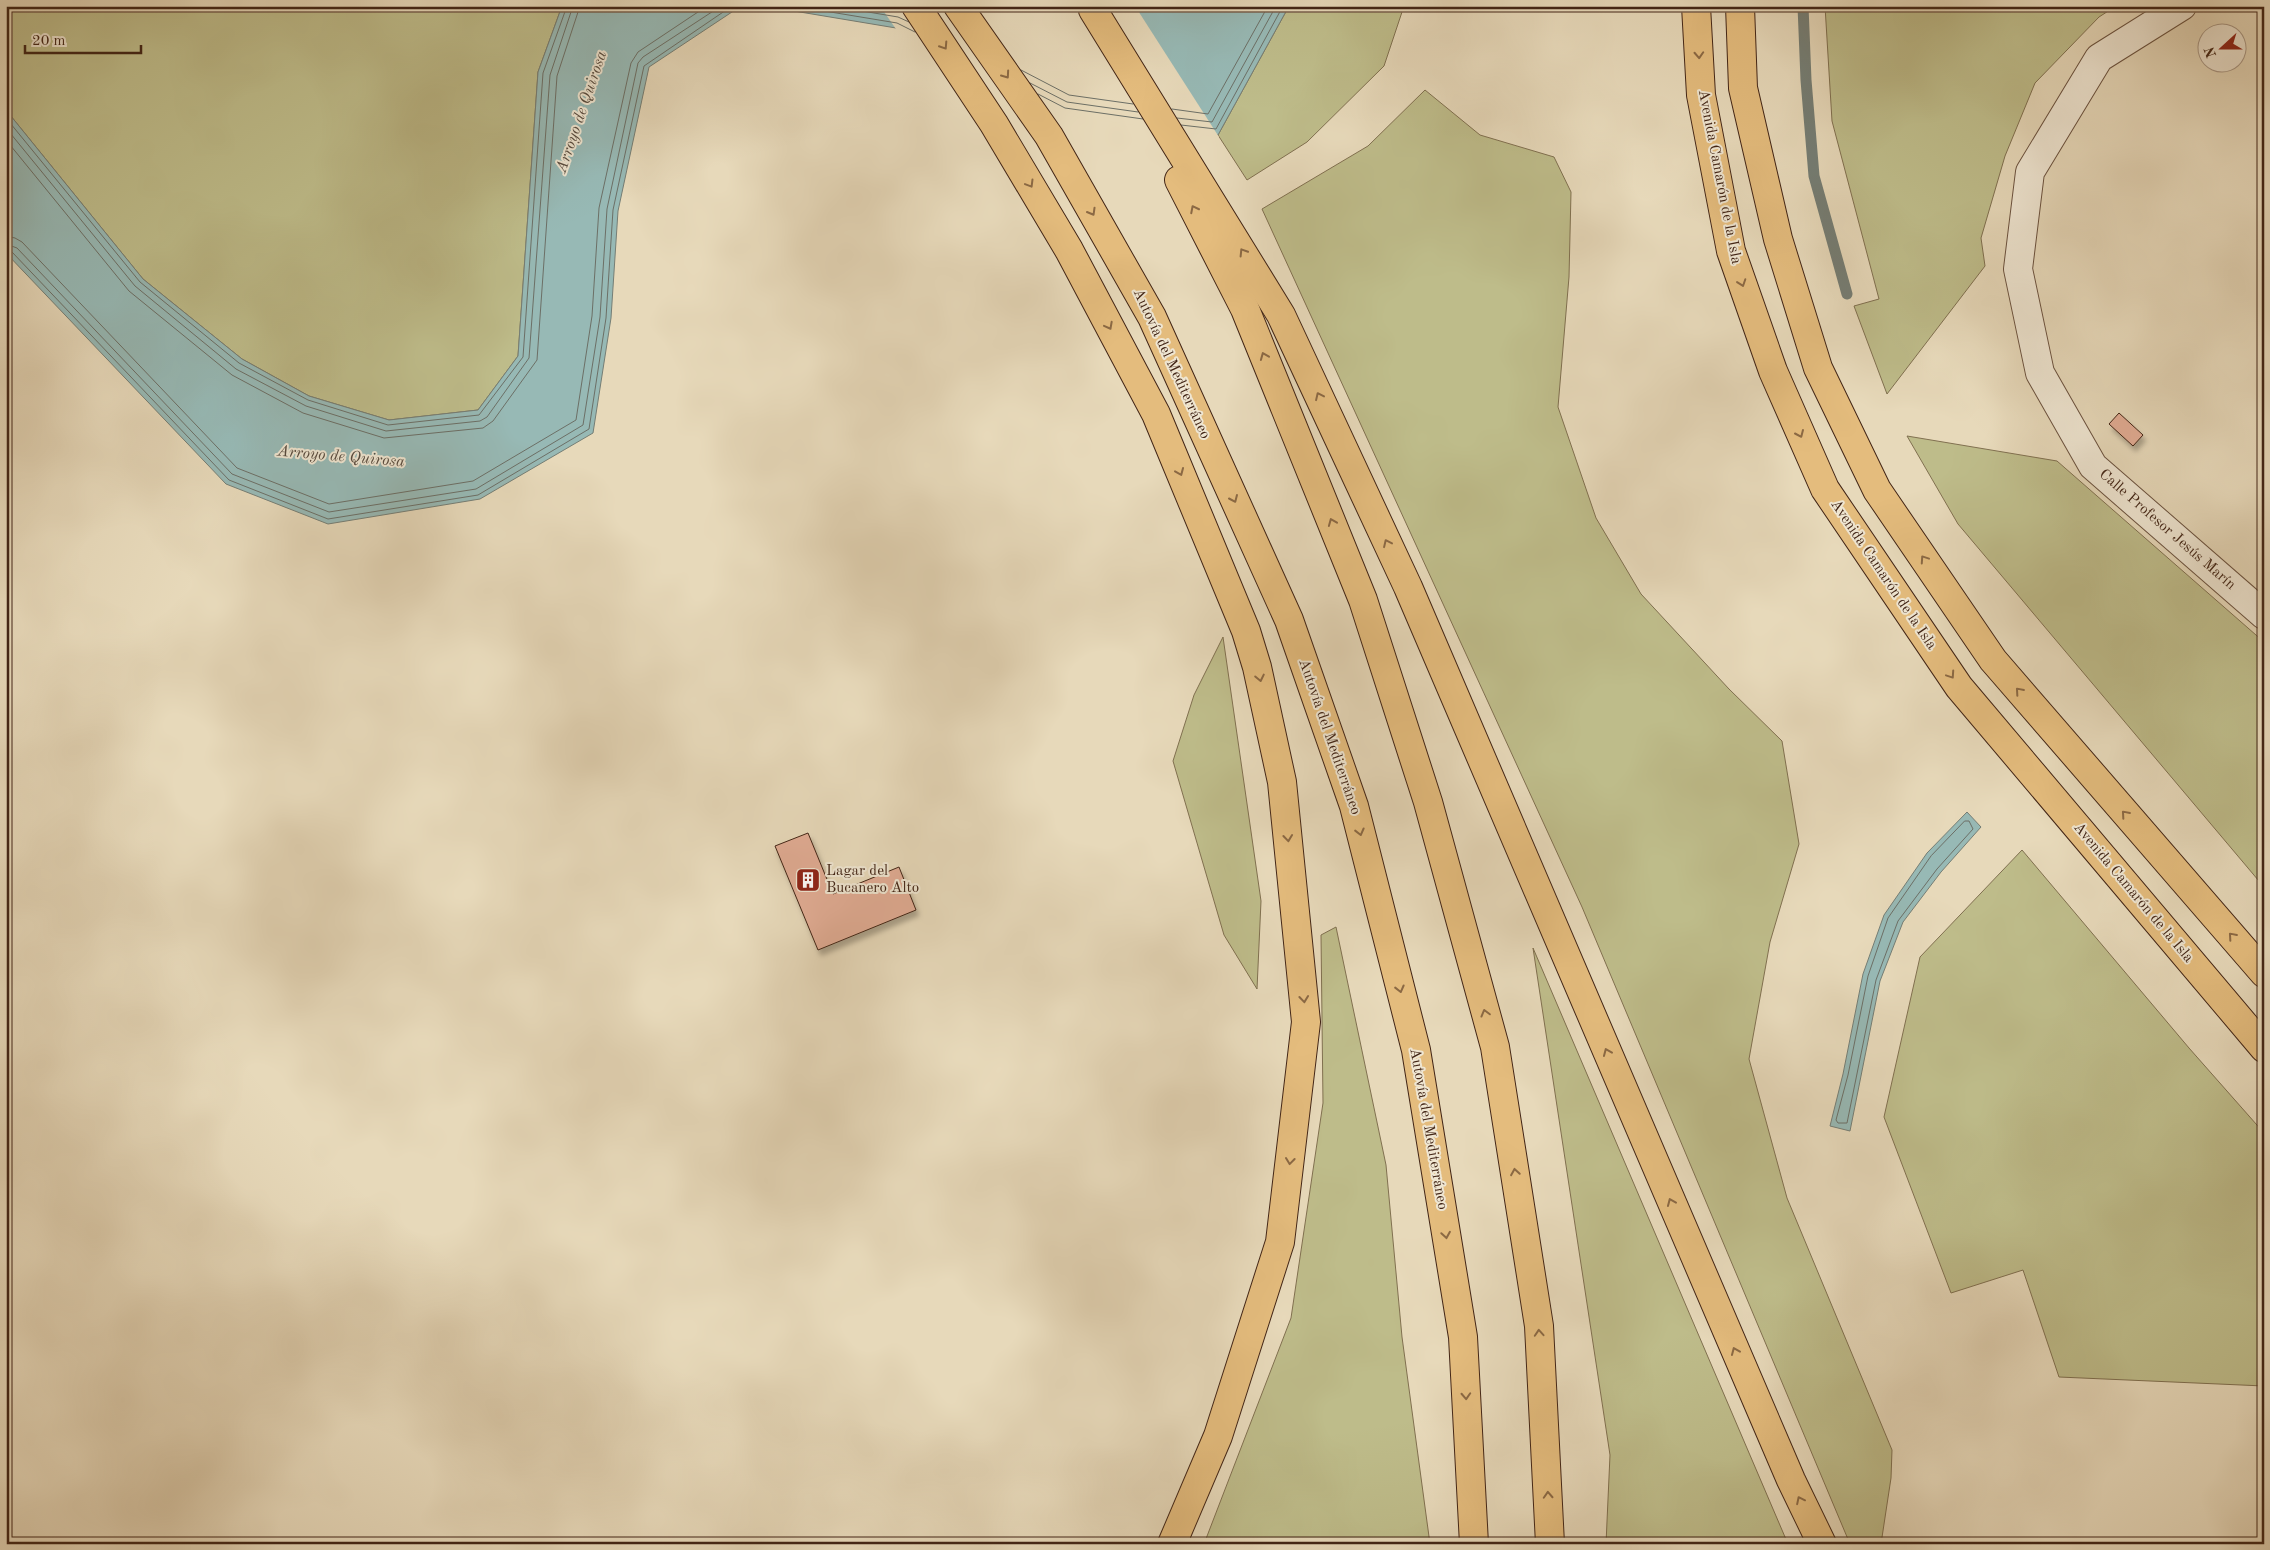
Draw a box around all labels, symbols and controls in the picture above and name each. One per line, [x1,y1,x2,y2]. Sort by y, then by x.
scale bar [25,22,141,54]
north arrow [2198,22,2248,72]
text: 20 m [32,34,66,49]
one-way arrow [938,41,947,50]
text: N [2202,45,2219,60]
water label: Arroyo de Quirosa [553,49,611,176]
one-way arrow [1693,51,1704,59]
one-way arrow [1000,69,1009,79]
street label: Avenida Camarón de la Isla [1695,89,1743,266]
one-way arrow [1024,179,1034,188]
one-way arrow [1190,205,1200,214]
one-way arrow [1086,207,1096,216]
one-way arrow [1239,249,1249,258]
one-way arrow [1736,278,1746,286]
street label: Autovía del Mediterráneo [1130,287,1212,441]
one-way arrow [1103,320,1113,329]
one-way arrow [1259,352,1270,361]
one-way arrow [1315,392,1325,401]
one-way arrow [1794,429,1805,438]
water label: Arroyo de Quirosa [276,443,406,471]
one-way arrow [1174,467,1184,476]
street label: Calle Profesor Jesús Marín [2096,467,2238,593]
one-way arrow [1228,494,1238,503]
street label: Avenida Camarón de la Isla [1827,497,1939,653]
one-way arrow [1327,519,1337,527]
one-way arrow [1383,539,1394,548]
one-way arrow [1921,555,1930,565]
street label: Autovía del Mediterráneo [1295,657,1363,817]
one-way arrow [1945,670,1954,679]
one-way arrow [1254,673,1264,682]
one-way arrow [2016,687,2025,696]
one-way arrow [2122,810,2131,819]
street label: Avenida Camarón de la Isla [2070,820,2196,966]
one-way arrow [1355,827,1365,835]
one-way arrow [1282,834,1293,842]
place label: Lagar del Bucanero Alto [826,864,919,896]
building icon: Lagar del Bucanero Alto [795,867,821,893]
one-way arrow [2229,933,2238,942]
one-way arrow [1395,985,1405,993]
one-way arrow [1298,996,1309,1004]
one-way arrow [1481,1009,1491,1017]
street label: Autovía del Mediterráneo [1406,1047,1450,1211]
one-way arrow [1603,1048,1614,1057]
one-way arrow [1285,1157,1296,1165]
one-way arrow [1510,1168,1520,1177]
one-way arrow [1667,1198,1678,1207]
one-way arrow [1441,1230,1451,1239]
one-way arrow [1534,1329,1545,1337]
one-way arrow [1731,1347,1742,1356]
one-way arrow [1461,1392,1472,1400]
one-way arrow [1542,1491,1553,1499]
one-way arrow [1796,1496,1806,1505]

